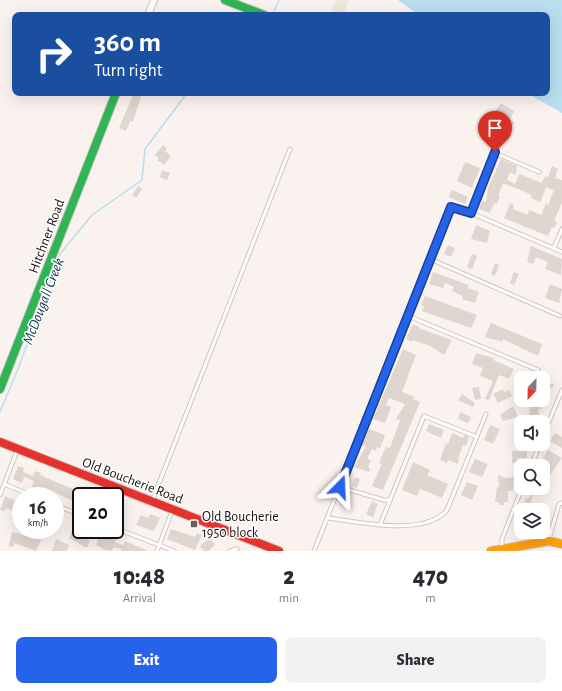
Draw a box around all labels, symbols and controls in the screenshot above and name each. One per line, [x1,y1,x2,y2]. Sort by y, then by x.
icon: right [28,28,80,80]
text: 360 m [94,29,161,57]
text: Turn right [94,62,163,80]
pin [478,111,512,152]
icon: arrive [484,117,506,139]
street label: Hitchner Road [26,197,67,275]
water label: McDougall Creek [20,256,67,346]
north arrow [514,371,550,407]
map controls [514,371,550,539]
button: sound [514,415,550,451]
street label: Old Boucherie Road [80,455,185,507]
button: search [514,459,550,495]
position arrow [319,466,361,508]
speed limit sign: 20 [72,487,124,539]
text: 16 [30,498,46,518]
button: layers [514,503,550,539]
place label: Old Boucherie 1950 block [202,510,279,540]
text: km/h [28,518,48,528]
marker: Old Boucherie 1950 block [189,519,199,529]
text: 10:48 [114,565,165,589]
text: 2 [283,565,295,589]
text: 470 [413,565,448,589]
text: Arrival [123,592,156,605]
text: min [279,592,299,605]
text: m [425,592,436,605]
button: Exit [16,637,277,683]
button: Share [285,637,546,683]

